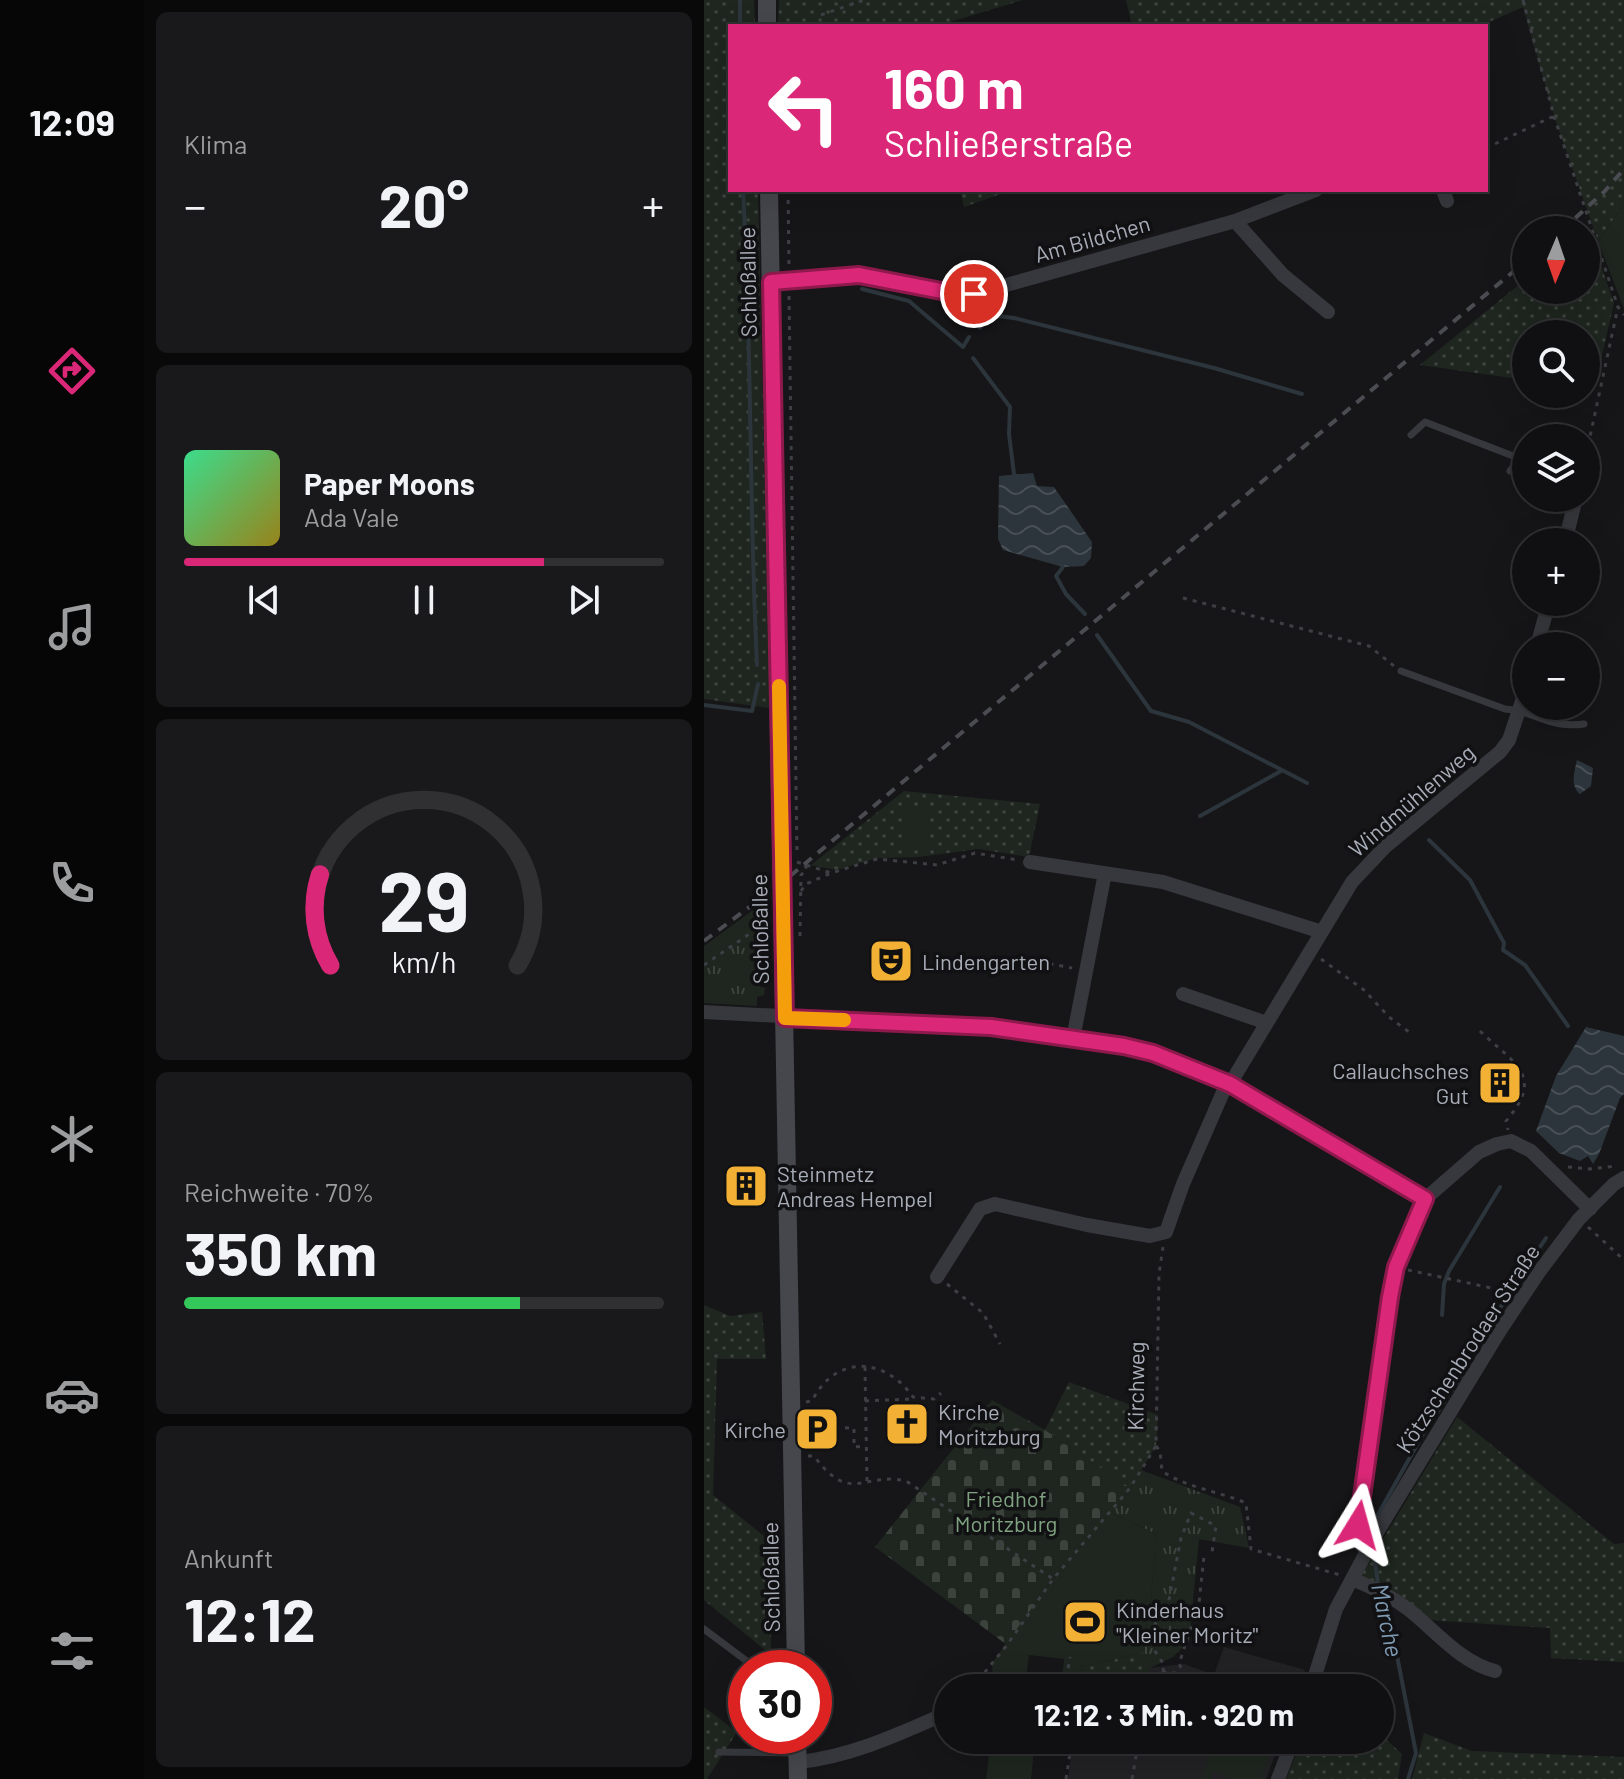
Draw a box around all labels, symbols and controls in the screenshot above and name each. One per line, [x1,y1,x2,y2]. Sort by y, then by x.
text: 160 m [884,53,1024,120]
icon: left [752,56,856,160]
text: 12:09 [29,100,115,143]
text: Schließerstraße [884,121,1133,164]
text: Klima [184,128,247,159]
text: 20° [379,168,469,240]
text: − [184,178,206,231]
text: + [642,178,664,231]
street label: Am Bildchen [1031,209,1153,267]
north arrow [1512,216,1600,304]
map controls [1512,216,1600,720]
street label: Schloßallee [733,227,761,337]
pin [940,260,1008,328]
icon: arrive [952,272,996,316]
button: search [1512,320,1600,408]
icon: directions [44,343,100,399]
button: layers [1512,424,1600,512]
text: Paper Moons [304,465,475,501]
text: Ada Vale [304,501,399,532]
button: + [1512,528,1600,616]
icon: previous [242,578,286,622]
icon: pause [402,578,446,622]
icon: next [562,578,606,622]
icon: music [44,599,100,655]
button: − [1512,632,1600,720]
street label: Windmühlenweg [1343,738,1479,862]
text: 29 [379,848,469,948]
icon: phone [44,855,100,911]
street label: Schloßallee [745,874,773,984]
theatre icon: Lindengarten [867,937,915,985]
text: km/h [392,944,456,979]
place label: Lindengarten [922,948,1050,974]
place label: Callauchsches Gut [1332,1057,1469,1108]
building icon: Callauchsches Gut [1476,1059,1524,1107]
icon: climate [44,1111,100,1167]
place label: Steinmetz Andreas Hempel [777,1160,933,1211]
building icon: Steinmetz Andreas Hempel [722,1162,770,1210]
text: Reichweite · 70% [184,1176,374,1207]
text: 350 km [184,1216,377,1288]
street label: Kötzschenbrodaer Straße [1390,1239,1544,1457]
street label: Kirchweg [1121,1341,1149,1431]
icon: car [44,1367,100,1423]
place label: Kirche Moritzburg [938,1398,1040,1449]
church icon: Kirche Moritzburg [883,1400,931,1448]
parking icon: Kirche [793,1405,841,1453]
place label: Kirche [724,1416,786,1442]
position arrow [1316,1483,1400,1567]
park label: Friedhof Moritzburg [955,1485,1057,1536]
street label: Schloßallee [756,1522,784,1632]
text: Ankunft [184,1542,273,1573]
water label: Marche [1366,1581,1410,1659]
text: 12:12 [184,1582,316,1654]
place label: Kinderhaus "Kleiner Moritz" [1116,1596,1259,1647]
sports icon: Kinderhaus "Kleiner Moritz" [1061,1598,1109,1646]
icon: filters [44,1623,100,1679]
speed limit sign: 30 [728,1650,832,1754]
text: 12:12 · 3 Min. · 920 m [1034,1696,1294,1732]

